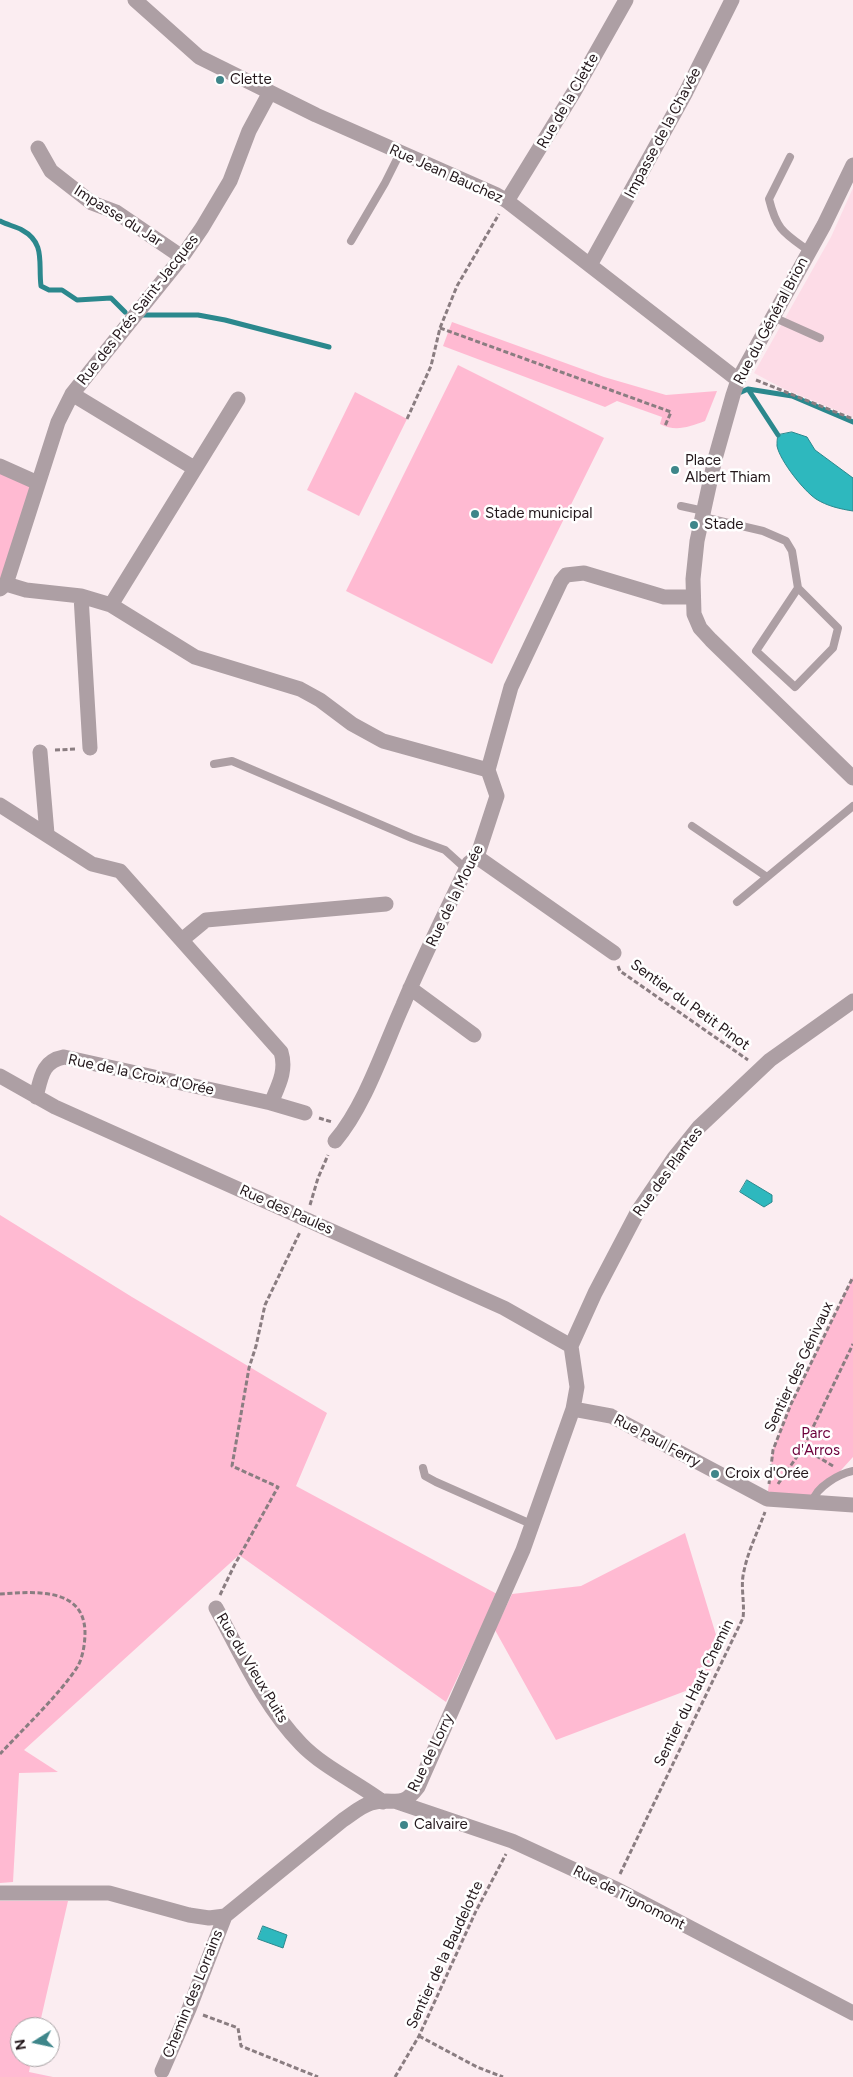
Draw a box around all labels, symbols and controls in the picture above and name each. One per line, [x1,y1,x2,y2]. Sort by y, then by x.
street label: Rue de la Clette [534,50,602,152]
street label: Impasse de la Chavée [621,65,705,201]
place label: Clette [230,71,272,89]
marker: Clette [214,74,226,86]
street label: Rue Jean Bauchez [386,141,506,207]
street label: Impasse du Jar [71,182,165,250]
street label: Rue des Prés Saint-Jacques [74,231,202,389]
street label: Rue du Général Brion [730,254,812,388]
place label: Place Albert Thiam [685,452,770,487]
marker: Place Albert Thiam [669,464,681,476]
place label: Stade municipal [485,505,593,523]
marker: Stade municipal [469,508,481,520]
place label: Stade [704,516,743,534]
marker: Stade [688,519,700,531]
street label: Rue de la Mouée [423,842,487,950]
street label: Sentier du Petit Pinot [627,956,753,1054]
street label: Rue de la Croix d'Orée [66,1051,216,1099]
street label: Rue des Plantes [630,1124,706,1220]
street label: Rue des Paules [236,1181,336,1239]
street label: Sentier des Génivaux [761,1299,837,1435]
street label: Rue Paul Ferry [611,1411,703,1471]
park label: Parc d'Arros [792,1425,840,1460]
place label: Croix d'Orée [725,1465,809,1483]
marker: Croix d'Orée [709,1468,721,1480]
street label: Rue du Vieux Puits [212,1610,292,1726]
street label: Sentier du Haut Chemin [651,1617,737,1769]
street label: Rue de Lorry [404,1711,458,1795]
place label: Calvaire [414,1816,468,1834]
marker: Calvaire [398,1819,410,1831]
street label: Rue de Tignomont [570,1862,688,1934]
street label: Sentier de la Baudelotte [403,1878,487,2032]
street label: Chemin des Lorrains [159,1927,227,2061]
north arrow [10,2017,60,2067]
text: N [11,2038,30,2051]

